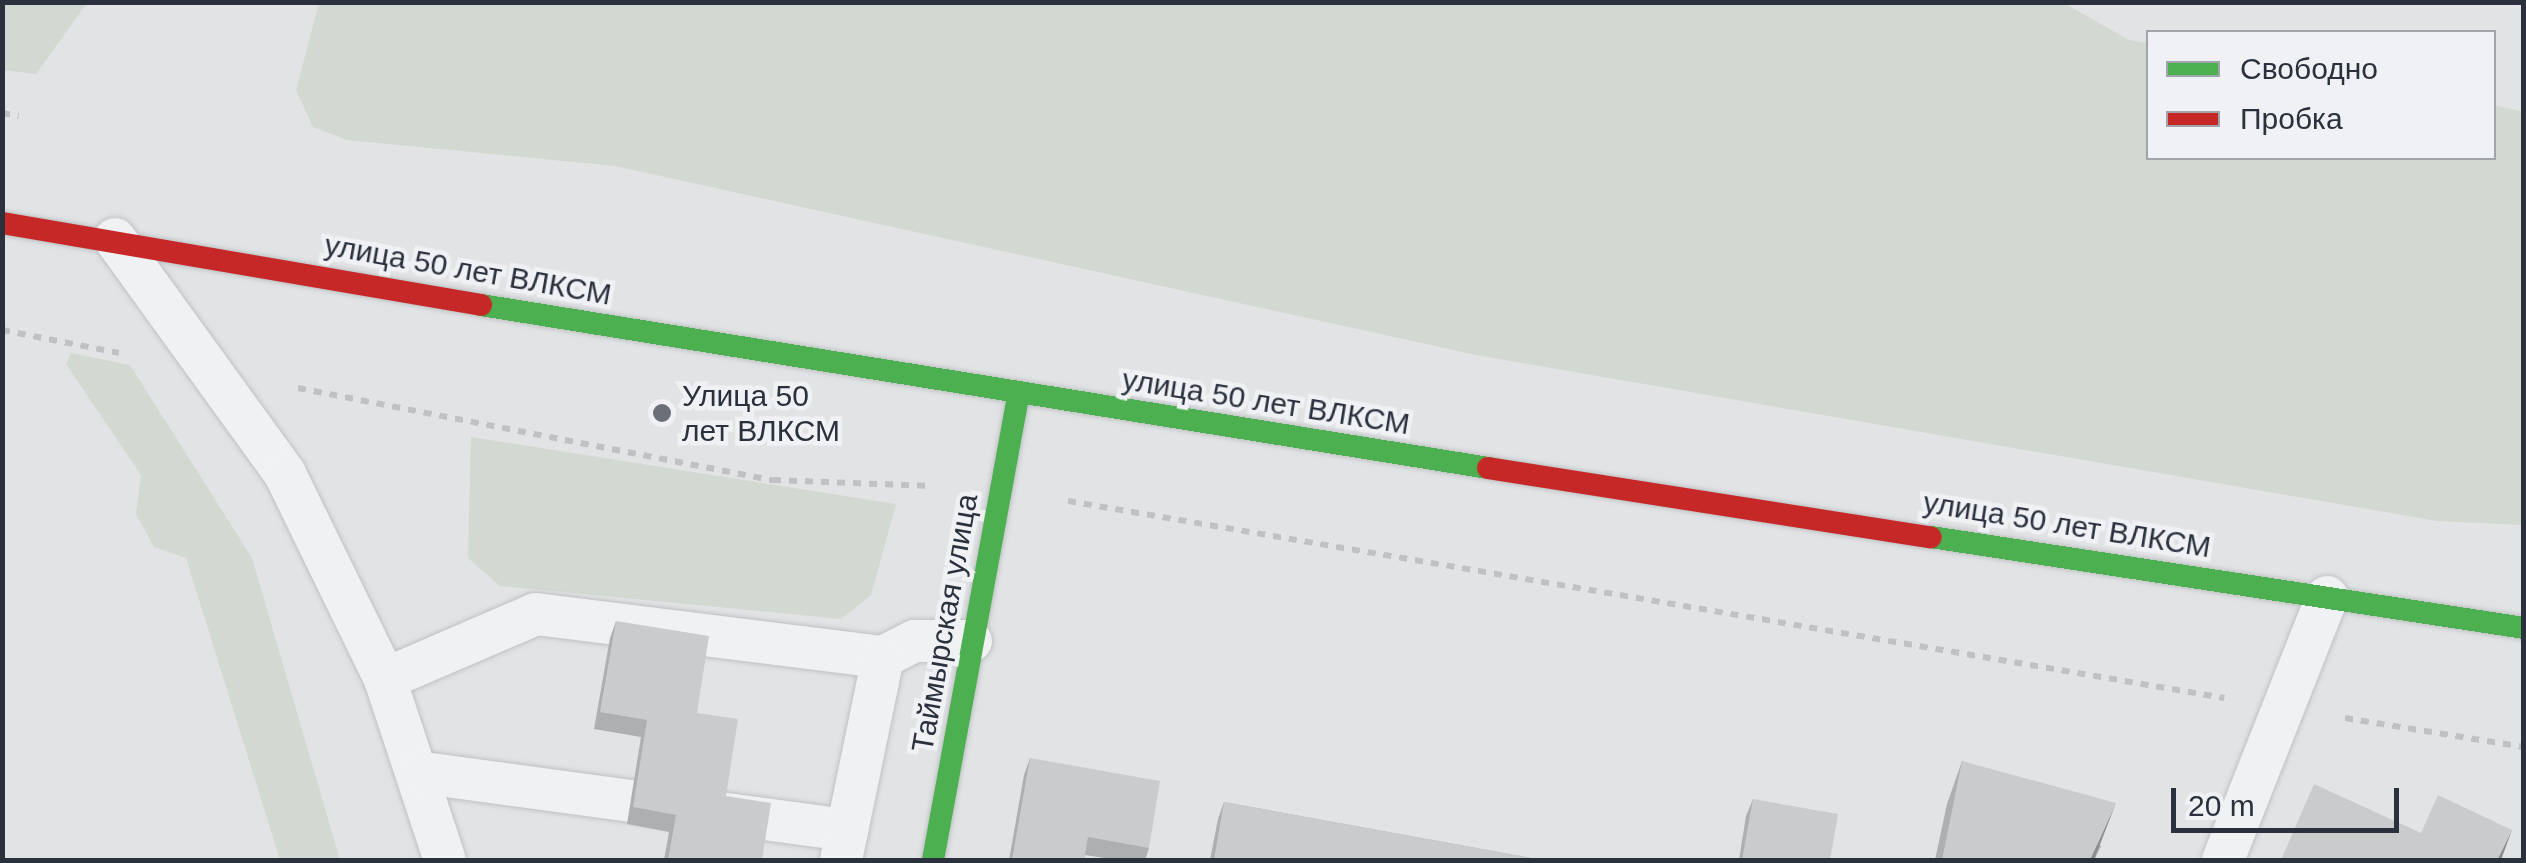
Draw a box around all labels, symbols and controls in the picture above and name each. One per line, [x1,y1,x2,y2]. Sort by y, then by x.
legend [2146,30,2496,160]
text: Свободно [2240,52,2378,85]
text: Пробка [2240,102,2343,135]
street label: улица 50 лет ВЛКСМ [322,227,614,313]
street label: улица 50 лет ВЛКСМ [1120,361,1412,443]
place label: Улица 50 лет ВЛКСМ [682,378,840,448]
marker: Улица 50 лет ВЛКСМ [651,402,673,424]
street label: улица 50 лет ВЛКСМ [1921,484,2213,566]
street label: Таймырская улица [905,491,985,755]
scale bar [2176,768,2404,830]
text: 20 m [2188,789,2255,822]

